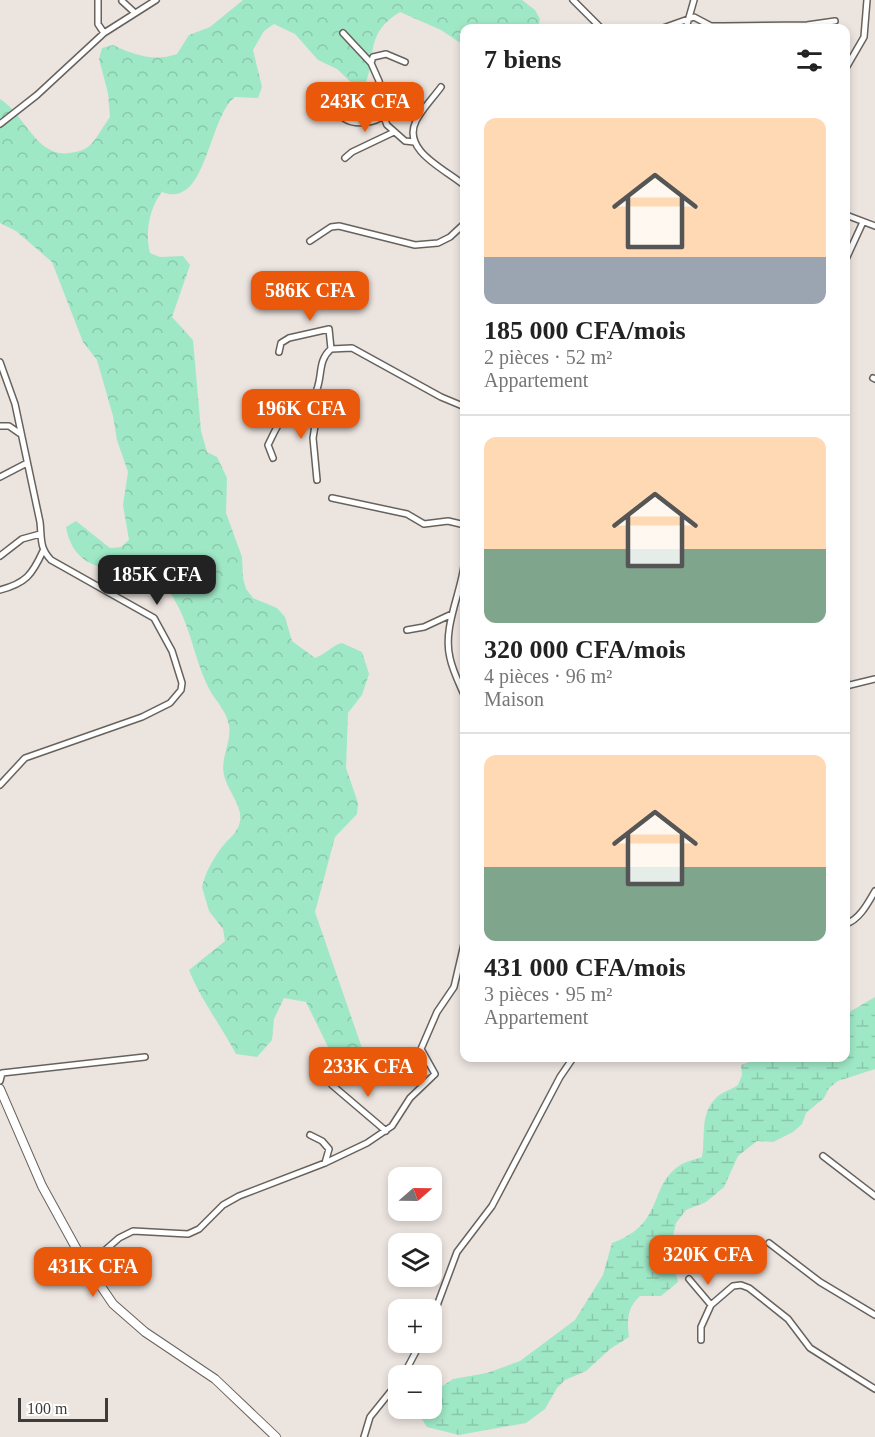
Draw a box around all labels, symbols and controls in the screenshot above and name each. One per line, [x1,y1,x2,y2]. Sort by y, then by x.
icon: filters [793,44,826,77]
text: 7 biens [484,45,561,74]
pin: 243K CFA [303,82,427,133]
text: 243K CFA [320,90,410,112]
icon: home [601,157,709,265]
pin: 586K CFA [248,271,372,322]
text: 586K CFA [265,279,355,301]
text: 185 000 CFA/mois [484,316,686,345]
text: 2 pièces · 52 m² [484,346,612,368]
text: Appartement [484,369,588,391]
pin: 196K CFA [239,389,363,440]
text: 196K CFA [256,397,346,419]
icon: home [601,476,709,584]
pin: 185K CFA [95,555,219,606]
text: 185K CFA [112,563,202,585]
text: 320 000 CFA/mois [484,635,686,664]
text: 4 pièces · 96 m² [484,665,612,687]
text: Maison [484,688,544,710]
icon: home [601,794,709,902]
text: 431 000 CFA/mois [484,953,686,982]
text: 3 pièces · 95 m² [484,983,612,1005]
text: Appartement [484,1006,588,1028]
pin: 233K CFA [306,1047,430,1098]
text: 233K CFA [323,1055,413,1077]
north arrow [388,1167,442,1221]
map controls [388,1167,442,1419]
button: layers [388,1233,442,1287]
pin: 320K CFA [646,1235,770,1286]
text: 320K CFA [663,1243,753,1265]
pin: 431K CFA [31,1247,155,1298]
text: 431K CFA [48,1255,138,1277]
button: + [388,1299,442,1353]
button: − [388,1365,442,1419]
scale bar [18,1395,108,1422]
text: 100 m [27,1400,67,1417]

